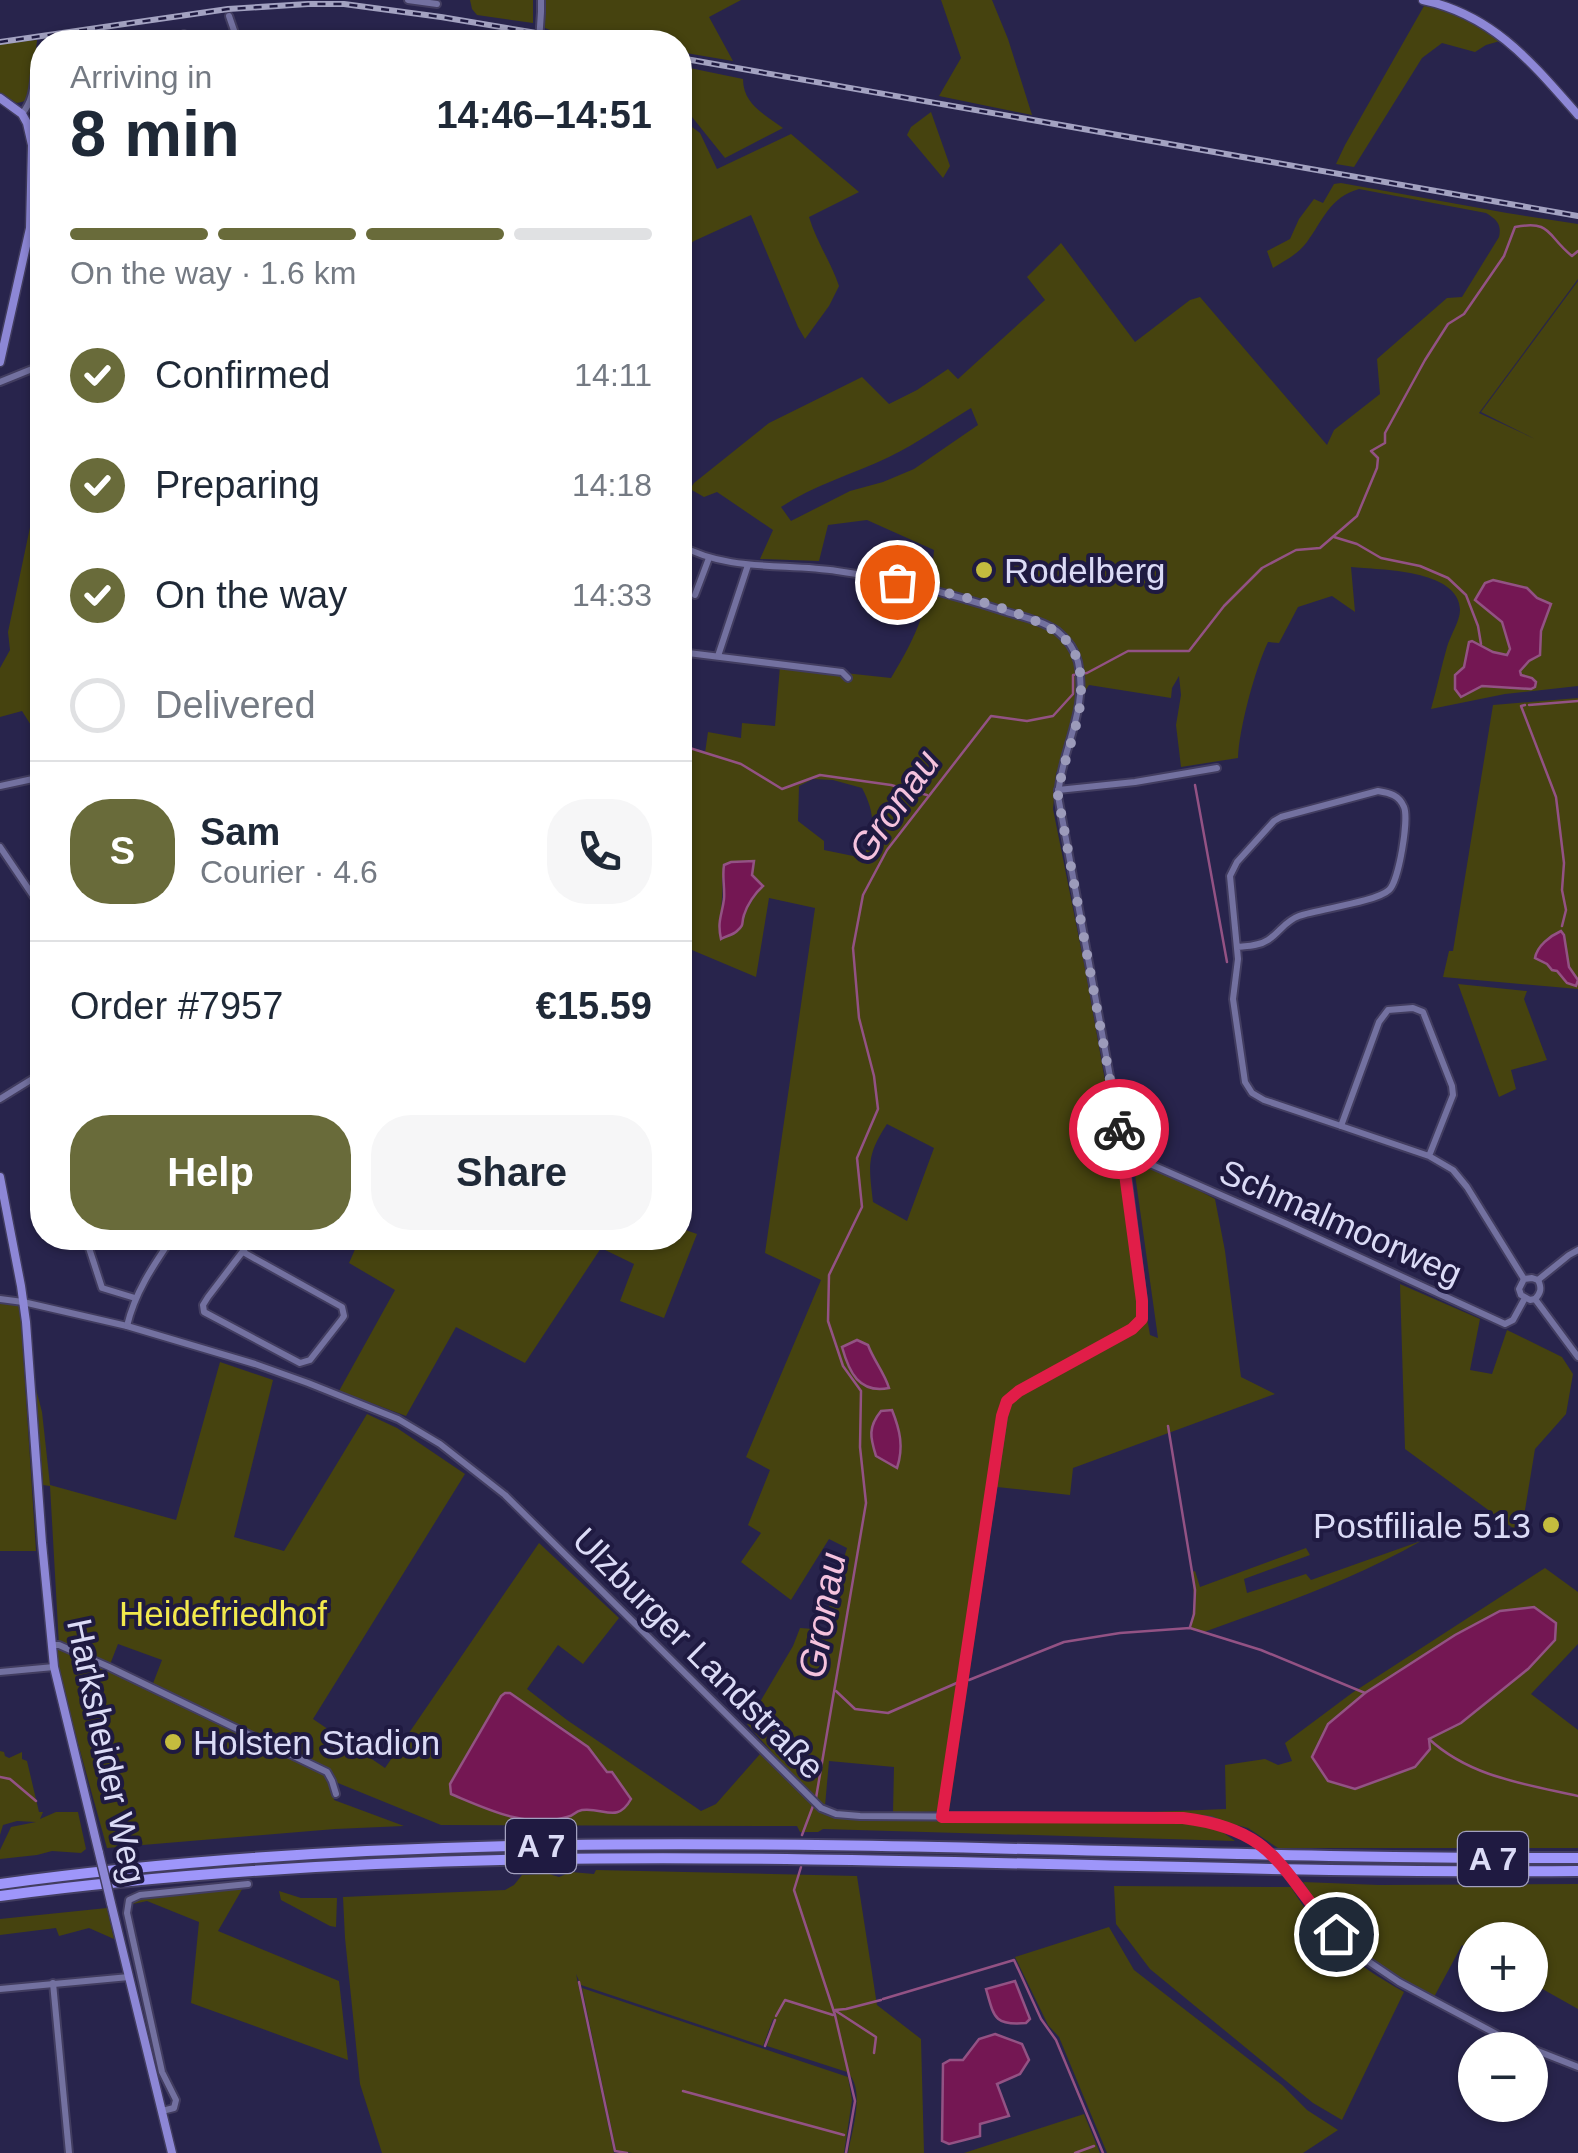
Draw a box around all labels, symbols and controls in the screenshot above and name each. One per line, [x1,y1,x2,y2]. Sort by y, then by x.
text: Arriving in [70,59,212,95]
text: 14:46–14:51 [436,94,652,136]
text: 8 min [70,97,240,170]
text: On the way · 1.6 km [70,255,356,291]
icon: check [70,348,125,403]
text: Confirmed [155,354,330,396]
text: 14:11 [574,357,652,393]
icon: check [70,458,125,513]
text: Preparing [155,464,320,506]
text: 14:18 [572,467,652,503]
pin [855,540,940,625]
place label: Rodelberg [1004,551,1166,590]
icon: bag [870,555,925,610]
marker: Rodelberg [973,559,995,581]
icon: check [70,568,125,623]
text: On the way [155,574,347,616]
text: 14:33 [572,577,652,613]
text: Delivered [155,684,316,726]
water label: Gronau [840,742,948,870]
button: phone [547,799,652,904]
text: Sam [200,811,280,853]
text: S [110,830,135,872]
text: Courier · 4.6 [200,854,378,890]
text: Order #7957 [70,985,283,1027]
text: €15.59 [536,985,652,1027]
courier [1069,1079,1169,1179]
icon: bike [1092,1102,1147,1157]
button: Help [70,1115,351,1230]
button: Share [371,1115,652,1230]
street label: Schmalmoorweg [1214,1151,1468,1293]
place label: Postfiliale 513 [1313,1506,1531,1545]
marker: Postfiliale 513 [1540,1514,1562,1536]
street label: Ulzburger Landstraße [566,1520,832,1786]
water label: Gronau [790,1549,854,1681]
park label: Heidefriedhof [119,1594,327,1633]
street label: Harksheider Weg [60,1615,154,1887]
place label: Holsten Stadion [193,1723,440,1762]
marker: Holsten Stadion [162,1731,184,1753]
road number: A 7 [506,1819,576,1873]
road number: A 7 [1458,1832,1528,1886]
pin [1294,1892,1379,1977]
icon: home [1309,1907,1364,1962]
map controls [1458,1922,1548,2122]
button: + [1458,1922,1548,2012]
button: − [1458,2032,1548,2122]

